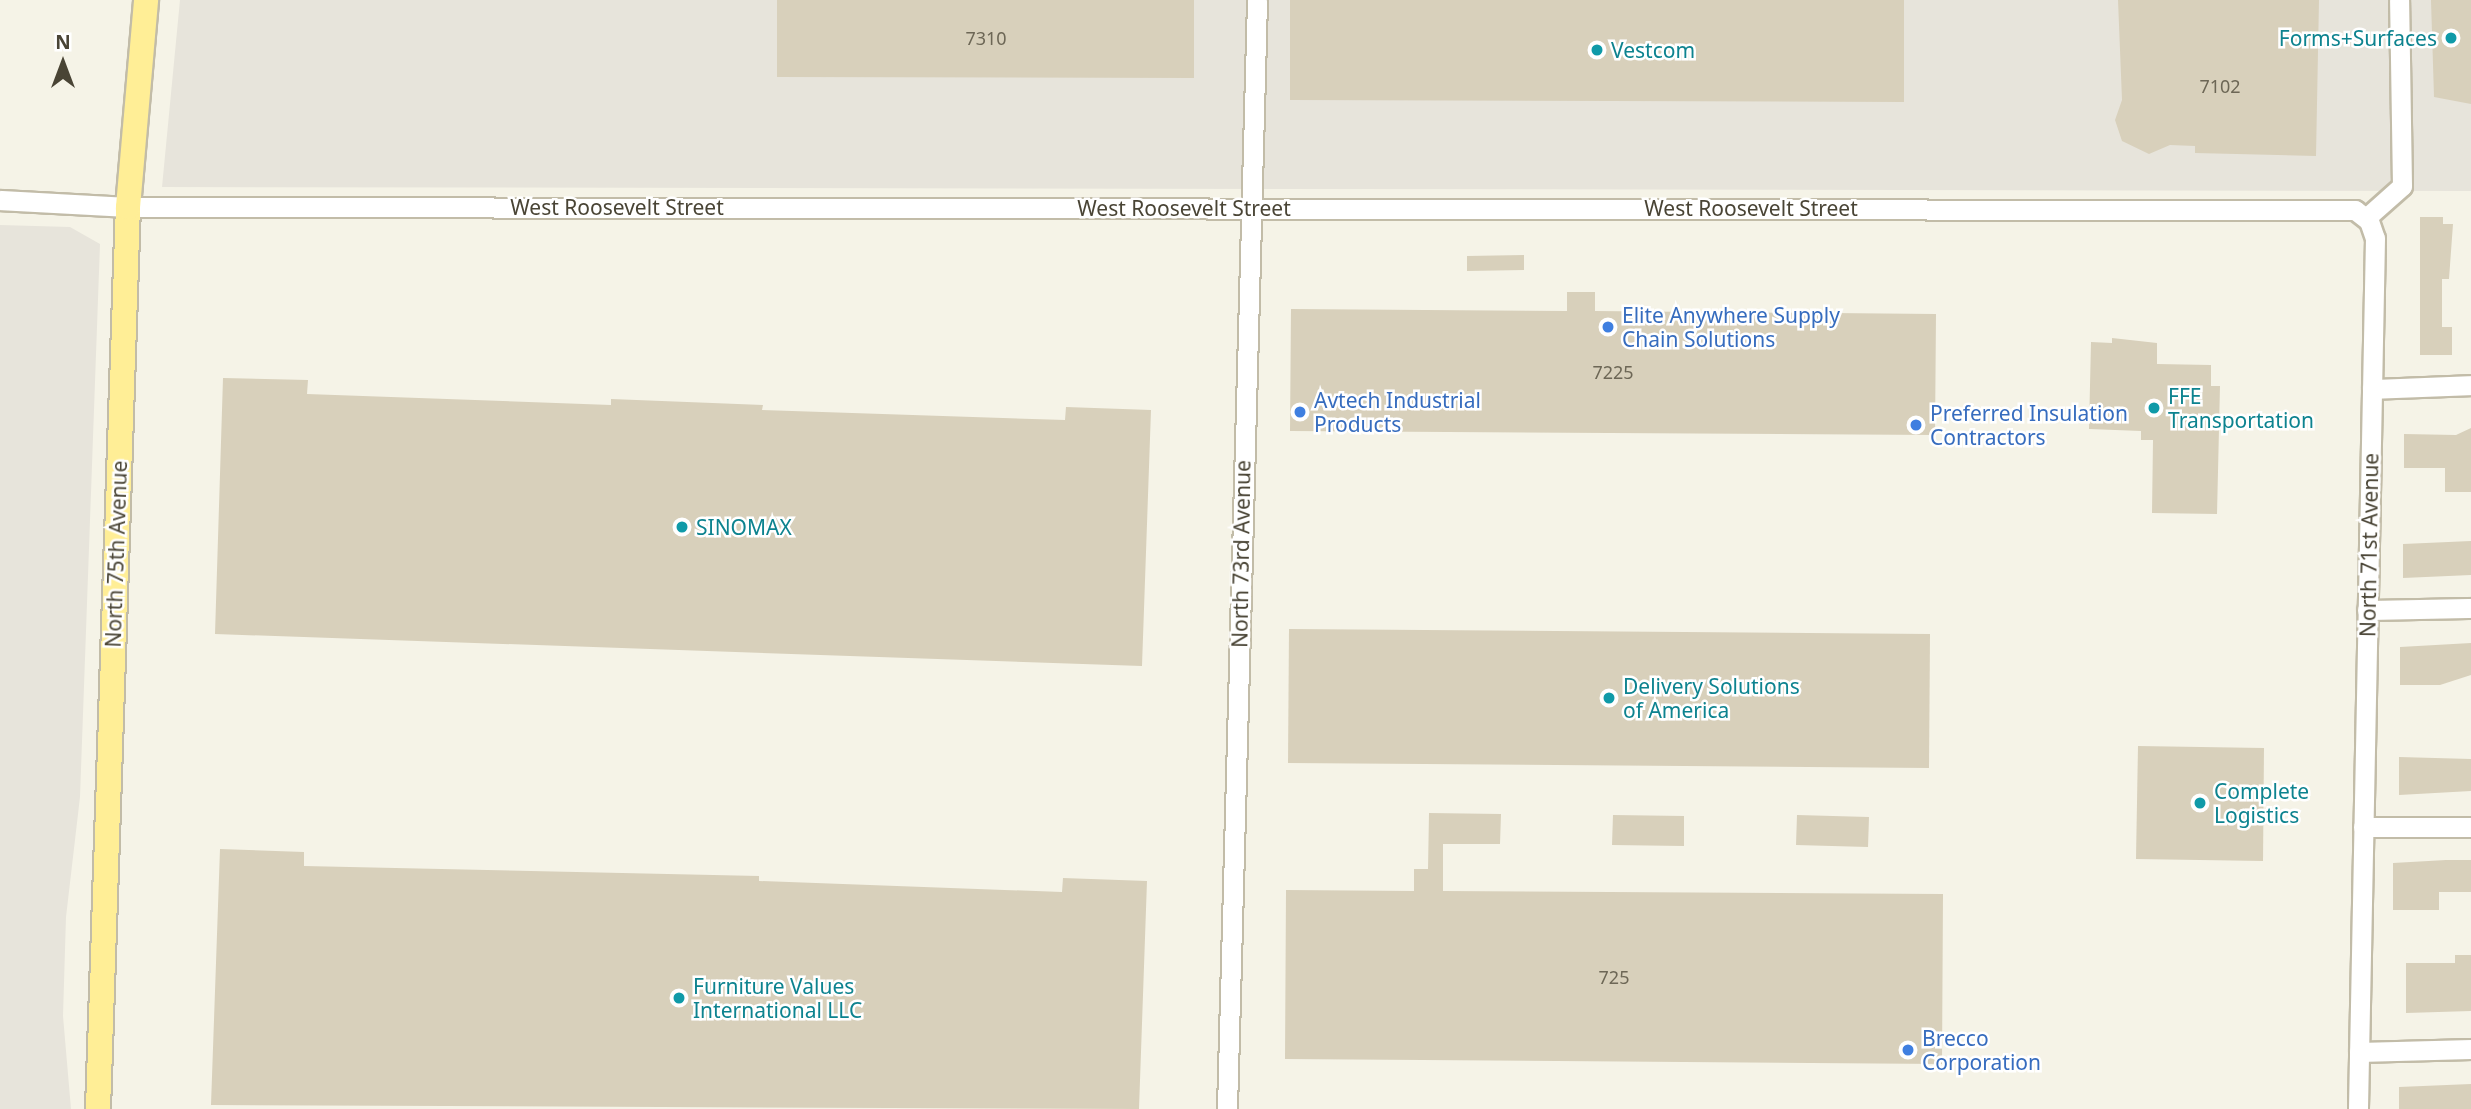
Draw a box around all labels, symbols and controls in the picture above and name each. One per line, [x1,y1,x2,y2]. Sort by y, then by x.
place label: Forms+Surfaces [2279,25,2437,51]
house number: 7310 [965,27,1007,49]
north arrow [28,28,98,98]
text: N [55,29,71,55]
marker: Forms+Surfaces [2443,30,2459,46]
place label: Vestcom [1611,37,1695,63]
marker: Vestcom [1589,42,1605,58]
house number: 7102 [2199,75,2241,97]
street label: West Roosevelt Street [510,194,724,220]
street label: West Roosevelt Street [1077,195,1291,221]
street label: West Roosevelt Street [1644,195,1858,221]
place label: Elite Anywhere Supply Chain Solutions [1622,302,1840,352]
marker: Elite Anywhere Supply Chain Solutions [1600,319,1616,335]
house number: 7225 [1592,361,1634,383]
place label: FFE Transportation [2168,383,2314,433]
place label: Avtech Industrial Products [1314,387,1481,437]
place label: Preferred Insulation Contractors [1930,400,2128,450]
marker: FFE Transportation [2146,400,2162,416]
marker: Avtech Industrial Products [1292,404,1308,420]
marker: Preferred Insulation Contractors [1908,417,1924,433]
street label: North 71st Avenue [2355,453,2383,637]
street label: North 75th Avenue [100,460,132,648]
street label: North 73rd Avenue [1227,460,1255,648]
place label: SINOMAX [696,514,792,540]
marker: SINOMAX [674,519,690,535]
place label: Delivery Solutions of America [1623,673,1800,723]
marker: Delivery Solutions of America [1601,690,1617,706]
place label: Complete Logistics [2214,778,2309,828]
marker: Complete Logistics [2192,795,2208,811]
house number: 725 [1599,966,1629,988]
place label: Furniture Values International LLC [693,973,862,1023]
marker: Furniture Values International LLC [671,990,687,1006]
place label: Brecco Corporation [1922,1025,2041,1075]
marker: Brecco Corporation [1900,1042,1916,1058]

